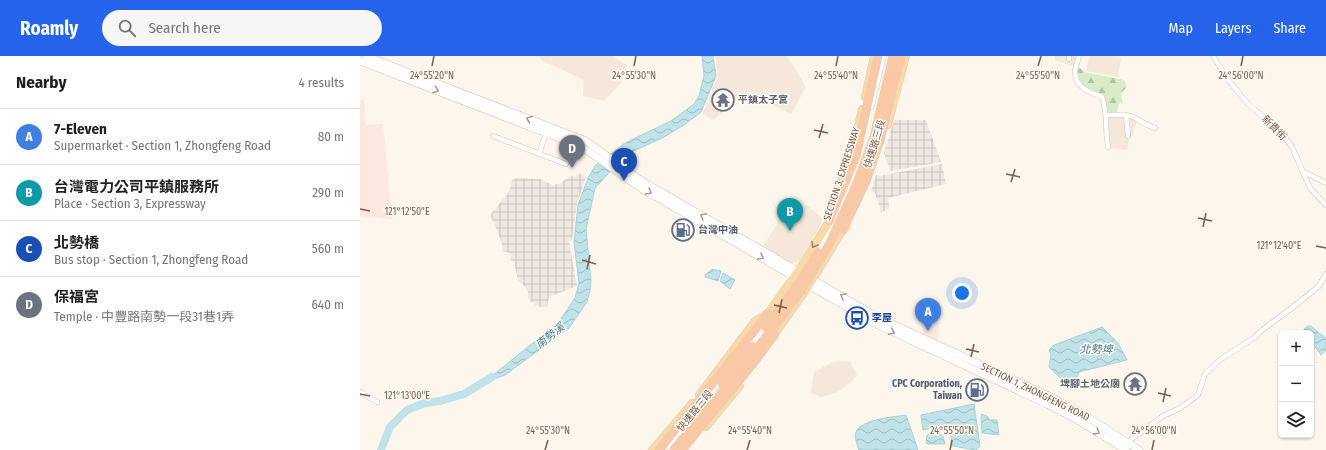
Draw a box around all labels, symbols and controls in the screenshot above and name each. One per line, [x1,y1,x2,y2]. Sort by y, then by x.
search box [102,10,382,46]
text: Roamly [20,17,78,40]
icon: search [116,17,138,39]
text: Search here [148,19,221,37]
text: Map [1169,20,1193,37]
text: Layers [1215,20,1251,37]
text: Share [1273,20,1306,37]
text: 24°55'20"N [410,70,454,82]
text: 24°55'30"N [612,70,656,82]
text: 24°55'40"N [814,70,858,82]
text: 24°55'50"N [1016,70,1060,82]
text: 24°56'00"N [1218,70,1264,82]
text: Nearby [16,72,67,93]
text: 4 results [298,75,344,90]
one-way arrow [432,86,439,94]
temple icon: 平鎮太子宮 [710,87,736,113]
place label: 平鎮太子宮 [738,94,788,106]
street label: 新貴街 [1259,113,1289,143]
one-way arrow [526,116,533,124]
street label: 快速路三段 [862,118,888,170]
text: 7-Eleven [54,120,107,138]
street label: SECTION 3, EXPRESSWAY [821,126,863,222]
text: A [25,129,33,144]
text: 80 m [318,129,344,144]
pin: D [559,135,585,168]
text: Supermarket · Section 1, Zhongfeng Road [54,138,271,153]
pin: C [611,148,637,181]
text: 台灣電力公司平鎮服務所 [54,178,219,196]
text: B [25,185,33,200]
text: 290 m [312,185,344,200]
one-way arrow [645,188,652,195]
text: Place · Section 3, Expressway [54,196,206,211]
pin: B [777,198,803,231]
text: 121°12'50"E [384,206,430,218]
one-way arrow [700,214,707,221]
fuel station icon: 台灣中油 [670,217,696,243]
place label: 台灣中油 [698,224,738,236]
text: 北勢橋 [54,234,99,252]
text: 121°12'40"E [1256,240,1302,252]
text: C [26,241,32,256]
text: 560 m [312,241,344,256]
one-way arrow [811,241,818,248]
text: Bus stop · Section 1, Zhongfeng Road [54,252,248,267]
one-way arrow [757,253,764,260]
your location [952,283,972,303]
text: 保福宮 [54,288,99,306]
one-way arrow [840,294,847,301]
text: D [25,297,33,312]
text: 640 m [311,297,344,312]
pin: A [915,298,941,331]
bus stop icon: 李屋 [844,305,870,331]
text: Temple · 中豐路南勢一段31巷1弄 [54,309,234,324]
place label: 李屋 [872,312,892,324]
water label: 南勢溪 [533,319,569,351]
one-way arrow [888,327,896,335]
map controls [1278,330,1314,438]
button: + [1278,330,1314,366]
water label: 北勢埤 [1080,343,1114,356]
street label: SECTION 1, ZHONGFENG ROAD [979,360,1091,424]
button: − [1278,366,1314,402]
temple icon: 埤腳土地公廟 [1122,371,1148,397]
fuel station icon: CPC Corporation, Taiwan [964,377,990,403]
place label: CPC Corporation, Taiwan [892,378,962,402]
place label: 埤腳土地公廟 [1060,378,1120,390]
street label: 快速路三段 [675,388,715,434]
text: 121°13'00"E [384,390,430,402]
button: layers [1278,402,1314,438]
text: 24°55'30"N [526,425,570,437]
text: 24°55'40"N [728,425,772,437]
text: 24°55'50"N [930,425,974,437]
text: 24°56'00"N [1131,425,1177,437]
one-way arrow [1093,427,1100,435]

